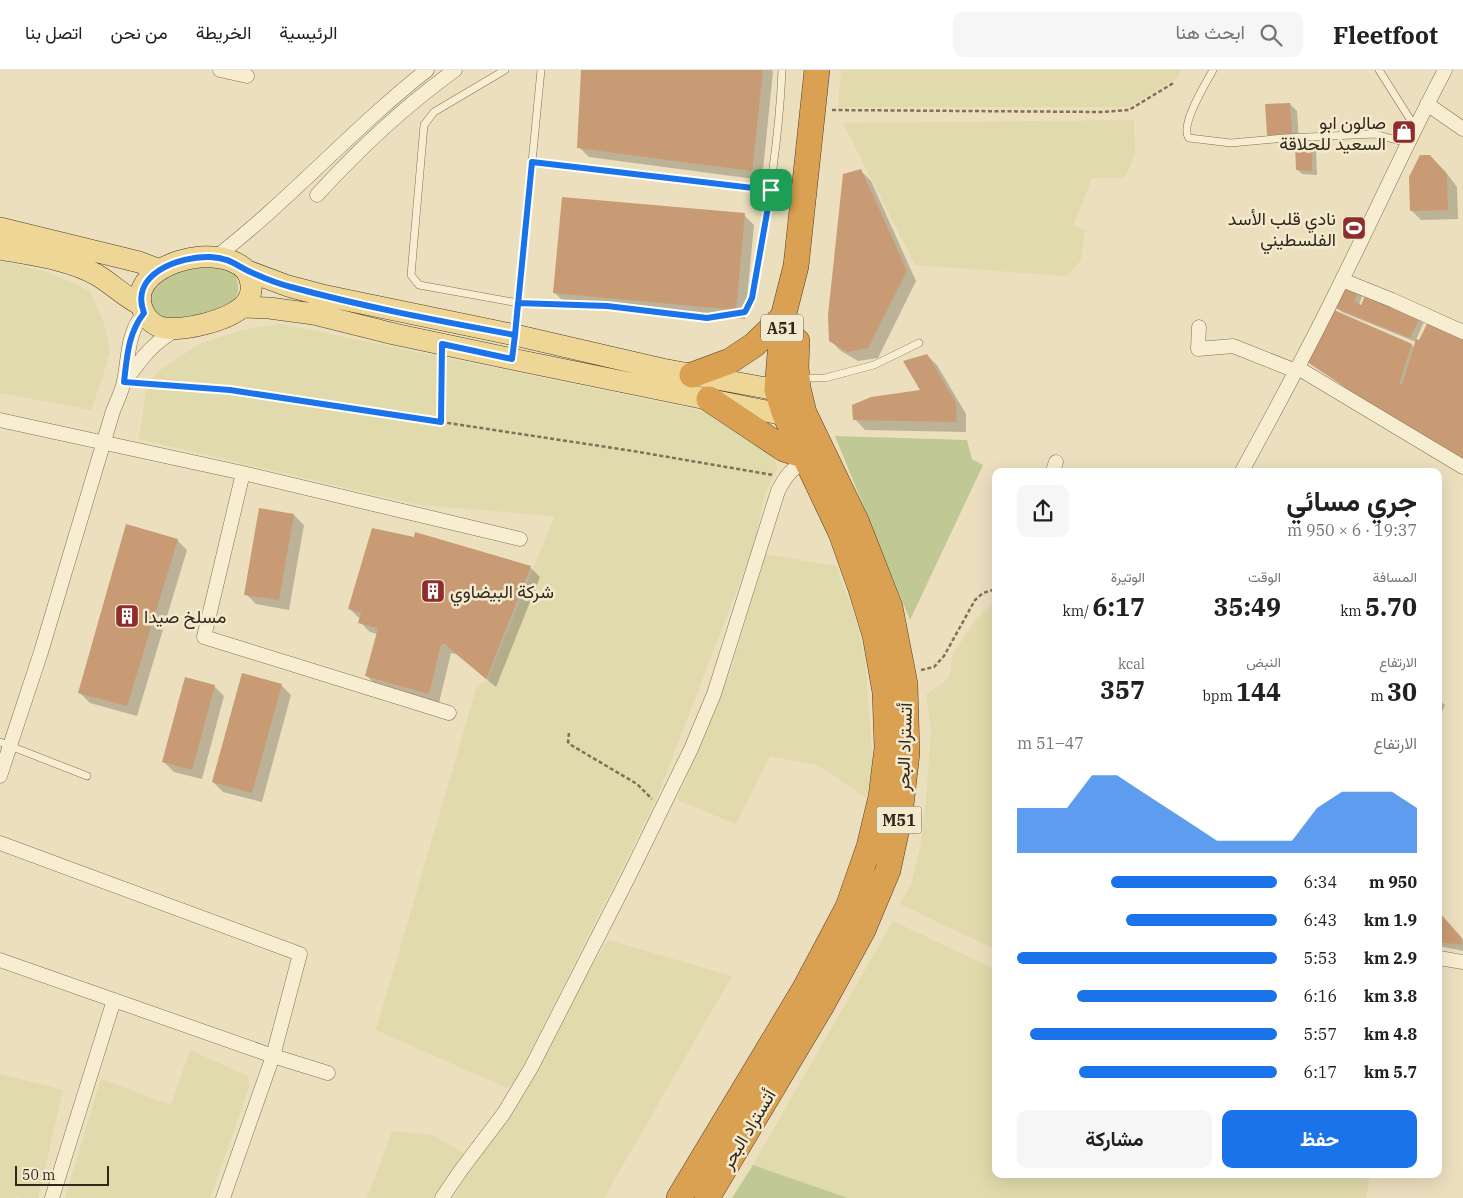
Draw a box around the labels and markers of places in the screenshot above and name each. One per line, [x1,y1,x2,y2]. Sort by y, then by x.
place label: صالون ابو السعيد للحلاقة [1279,111,1386,155]
shop icon: صالون ابو السعيد للحلاقة [1391,119,1417,145]
pin [750,169,792,211]
place label: نادي قلب الأسد الفلسطيني [1228,207,1336,255]
sports icon: نادي قلب الأسد الفلسطيني [1341,215,1367,241]
building icon: شركة البيضاوي [420,578,446,604]
place label: شركة البيضاوي [450,580,554,607]
building icon: مسلخ صيدا [114,603,140,629]
place label: مسلخ صيدا [144,605,226,629]

